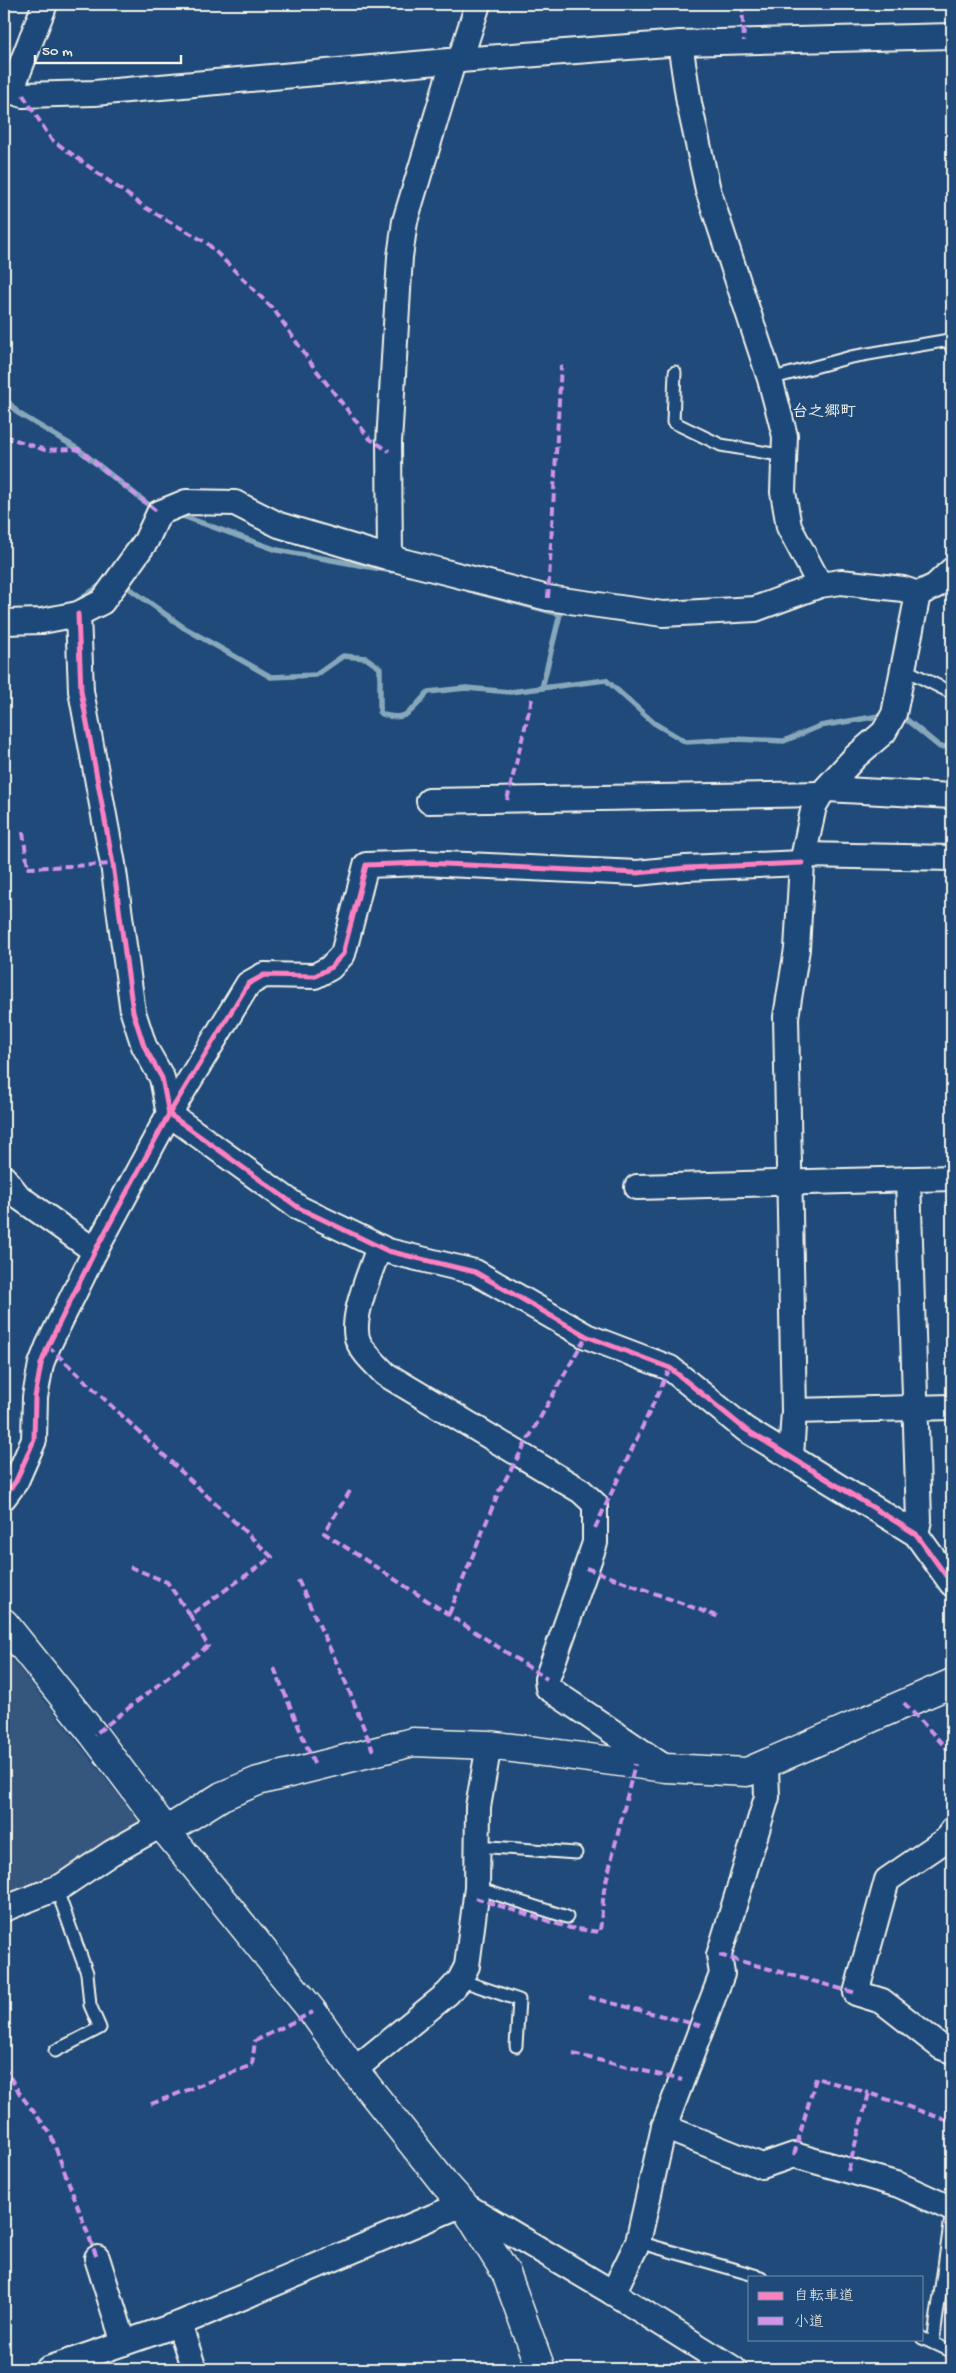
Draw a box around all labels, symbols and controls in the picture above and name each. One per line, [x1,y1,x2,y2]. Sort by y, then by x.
scale bar [35,32,181,64]
text: 50 m [42,43,73,61]
district label: 台之郷町 [792,402,856,423]
legend [748,2276,924,2340]
text: 自転車道 [794,2287,854,2306]
text: 小道 [794,2314,824,2332]

